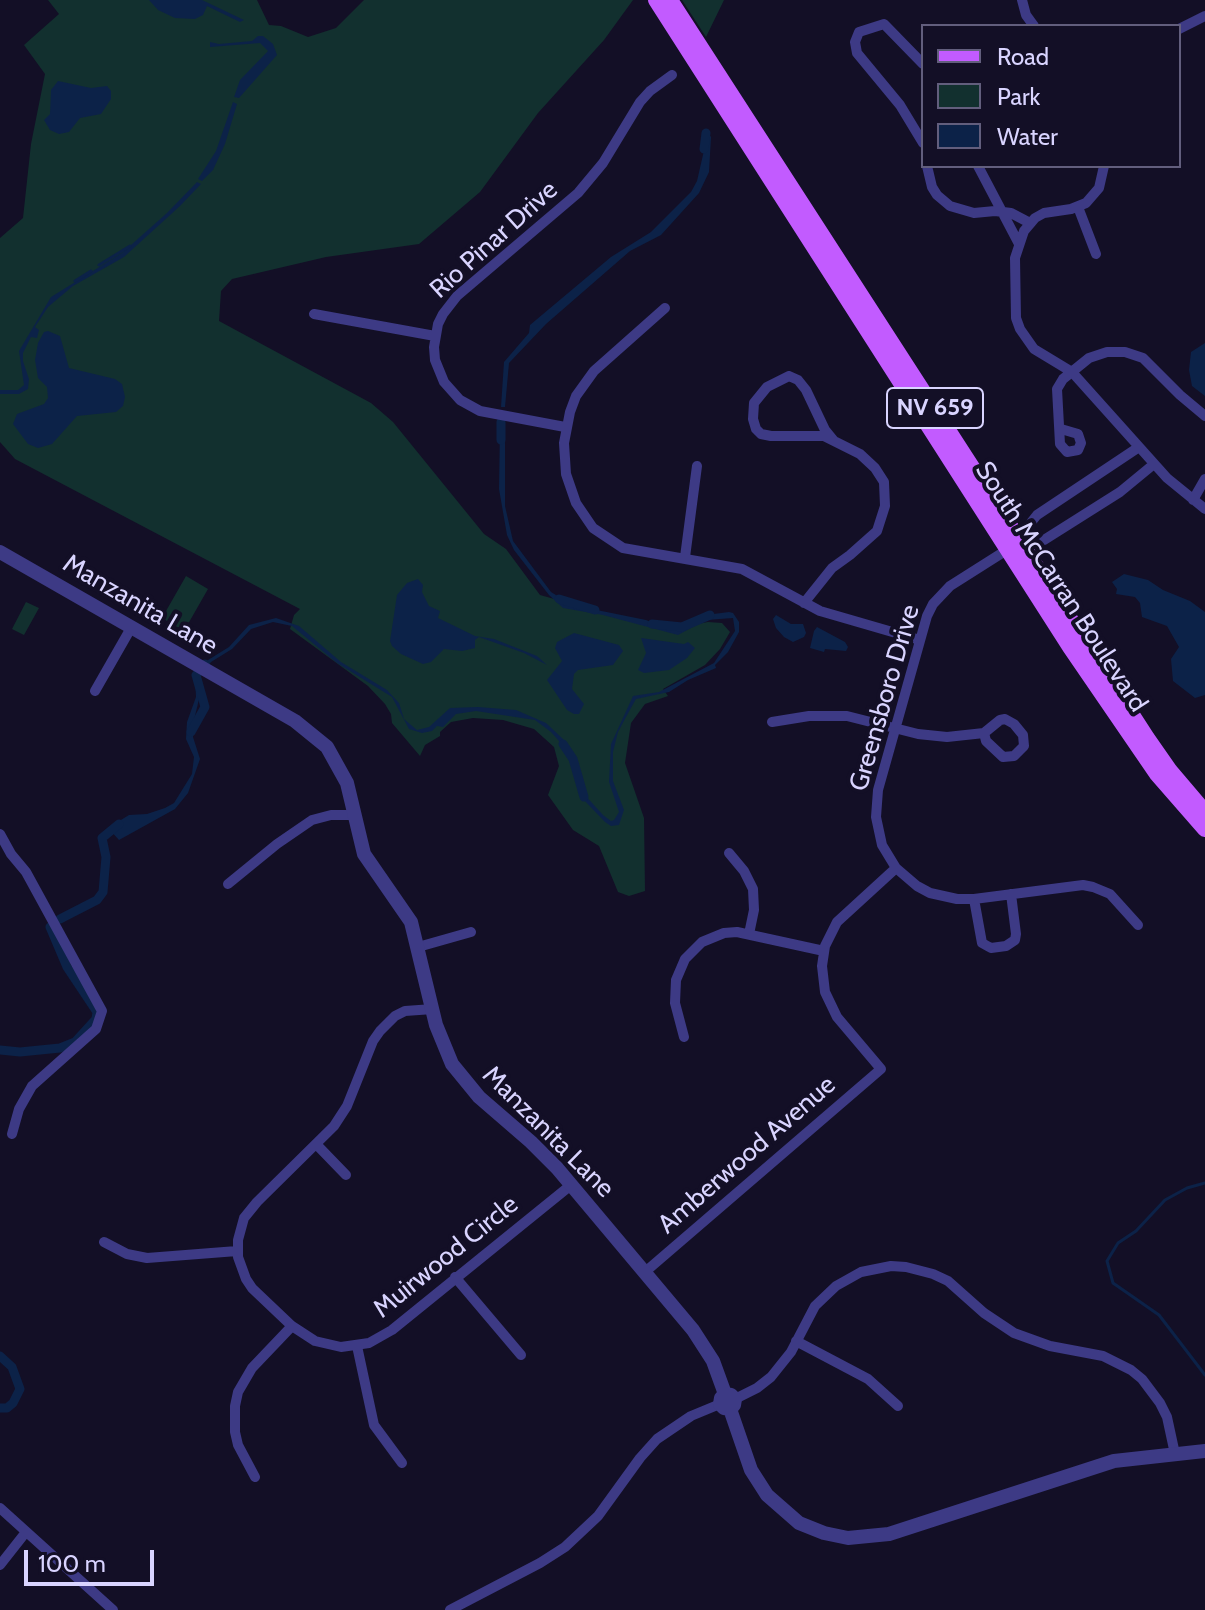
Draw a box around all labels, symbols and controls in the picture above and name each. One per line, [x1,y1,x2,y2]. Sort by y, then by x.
legend [921,24,1181,168]
text: Road [997,42,1049,71]
text: Park [997,82,1040,111]
text: Water [997,122,1058,151]
street label: Rio Pinar Drive [424,175,564,305]
road number: NV 659 [887,388,983,428]
street label: South McCarran Boulevard [968,456,1154,718]
street label: Manzanita Lane [57,548,223,662]
street label: Greensboro Drive [844,601,926,795]
street label: Manzanita Lane [476,1060,620,1204]
street label: Amberwood Avenue [652,1069,842,1241]
street label: Muirwood Circle [367,1189,525,1325]
scale bar [28,1534,158,1584]
text: 100 m [38,1549,106,1578]

